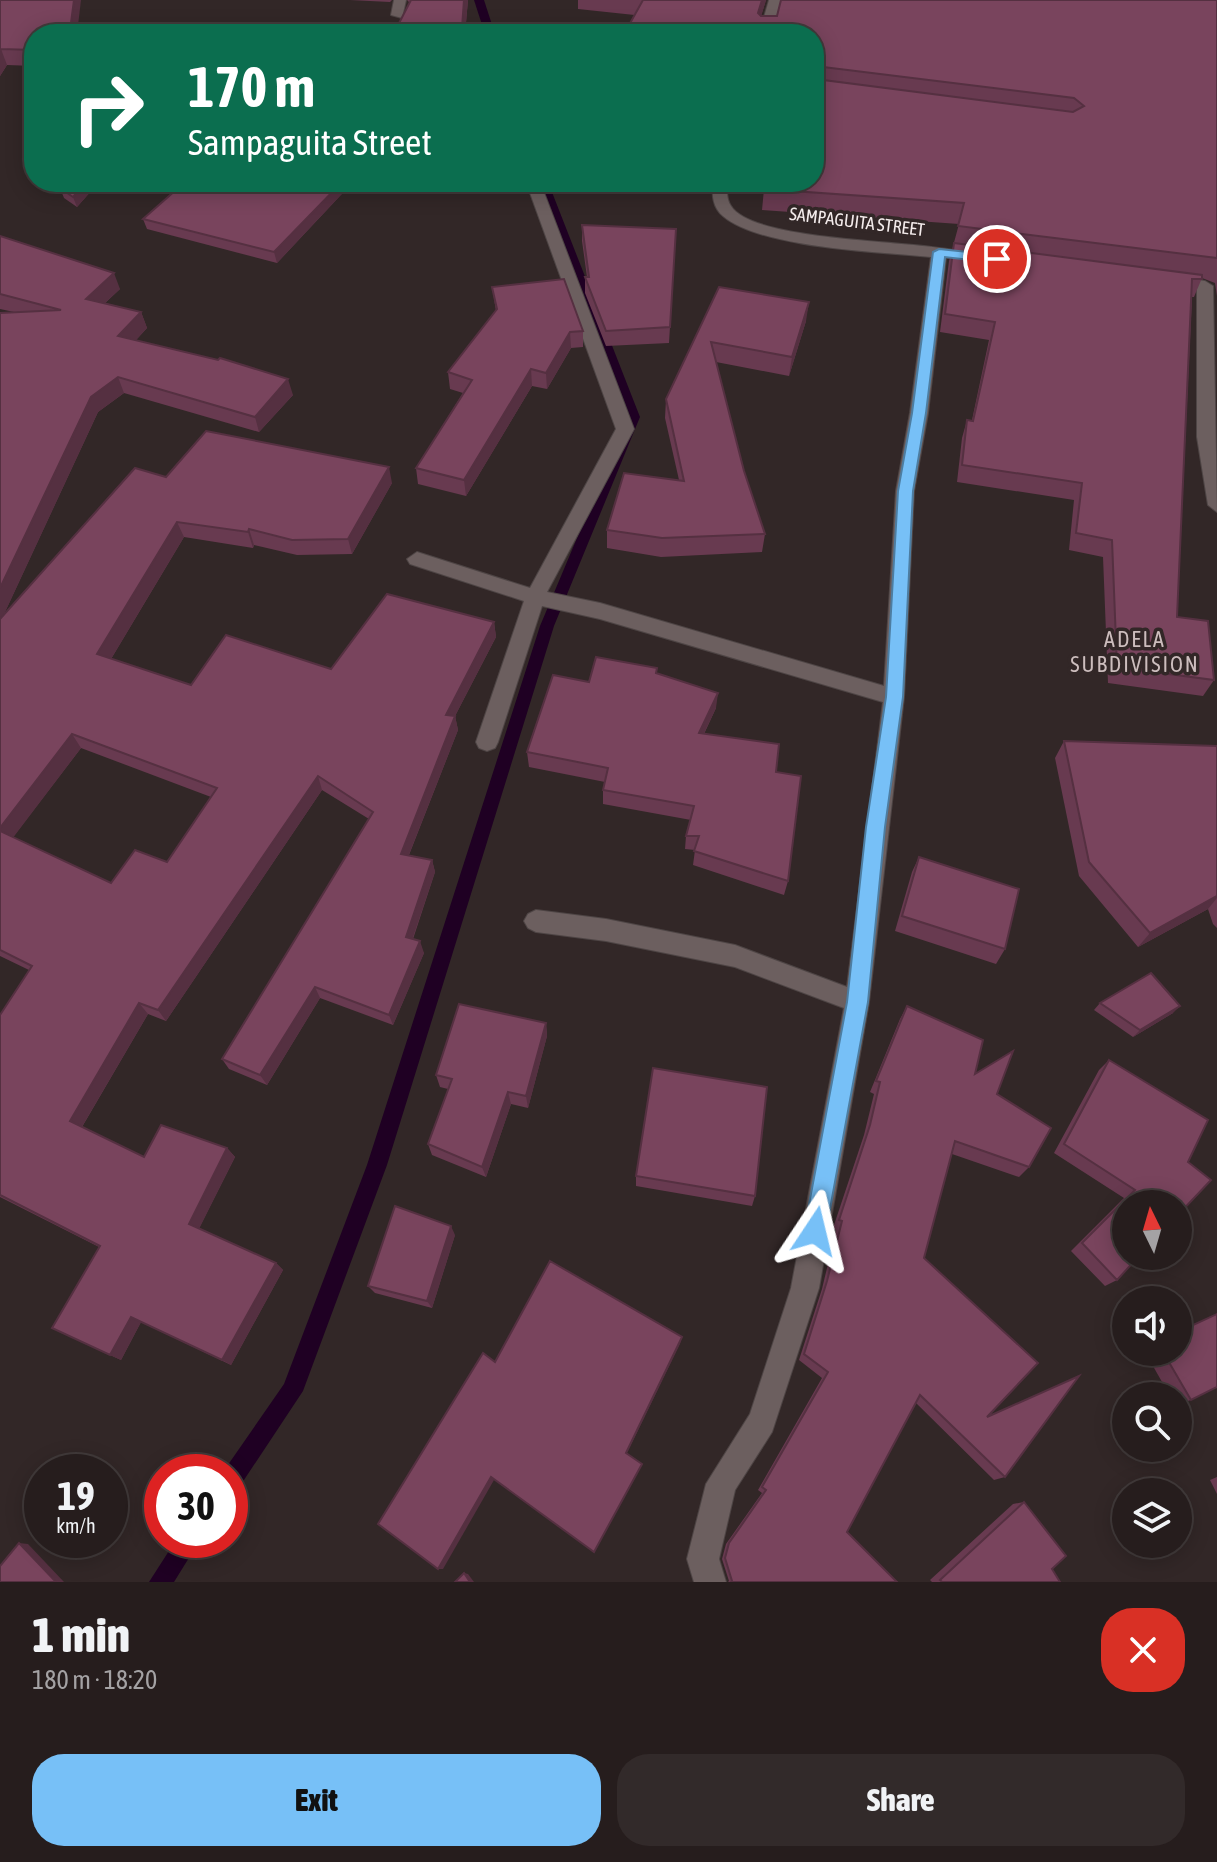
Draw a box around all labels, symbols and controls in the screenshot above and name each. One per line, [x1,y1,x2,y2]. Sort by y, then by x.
text: 170 m [188,55,315,119]
icon: right [56,56,160,160]
text: Sampaguita Street [188,121,432,163]
street label: SAMPAGUITA STREET [788,203,926,240]
pin [963,225,1031,293]
icon: arrive [975,237,1019,281]
district label: ADELA SUBDIVISION [1070,626,1200,677]
position arrow [773,1189,857,1273]
north arrow [1112,1190,1192,1270]
map controls [1112,1190,1192,1558]
button: sound [1112,1286,1192,1366]
button: search [1112,1382,1192,1462]
speed limit sign: 30 [144,1454,248,1558]
text: 19 [57,1473,95,1518]
button: layers [1112,1478,1192,1558]
text: km/h [56,1514,96,1537]
text: 1 min [32,1607,130,1662]
button: close [1101,1608,1185,1692]
text: 180 m · 18:20 [32,1665,157,1695]
button: Exit [32,1754,601,1846]
button: Share [617,1754,1185,1846]

